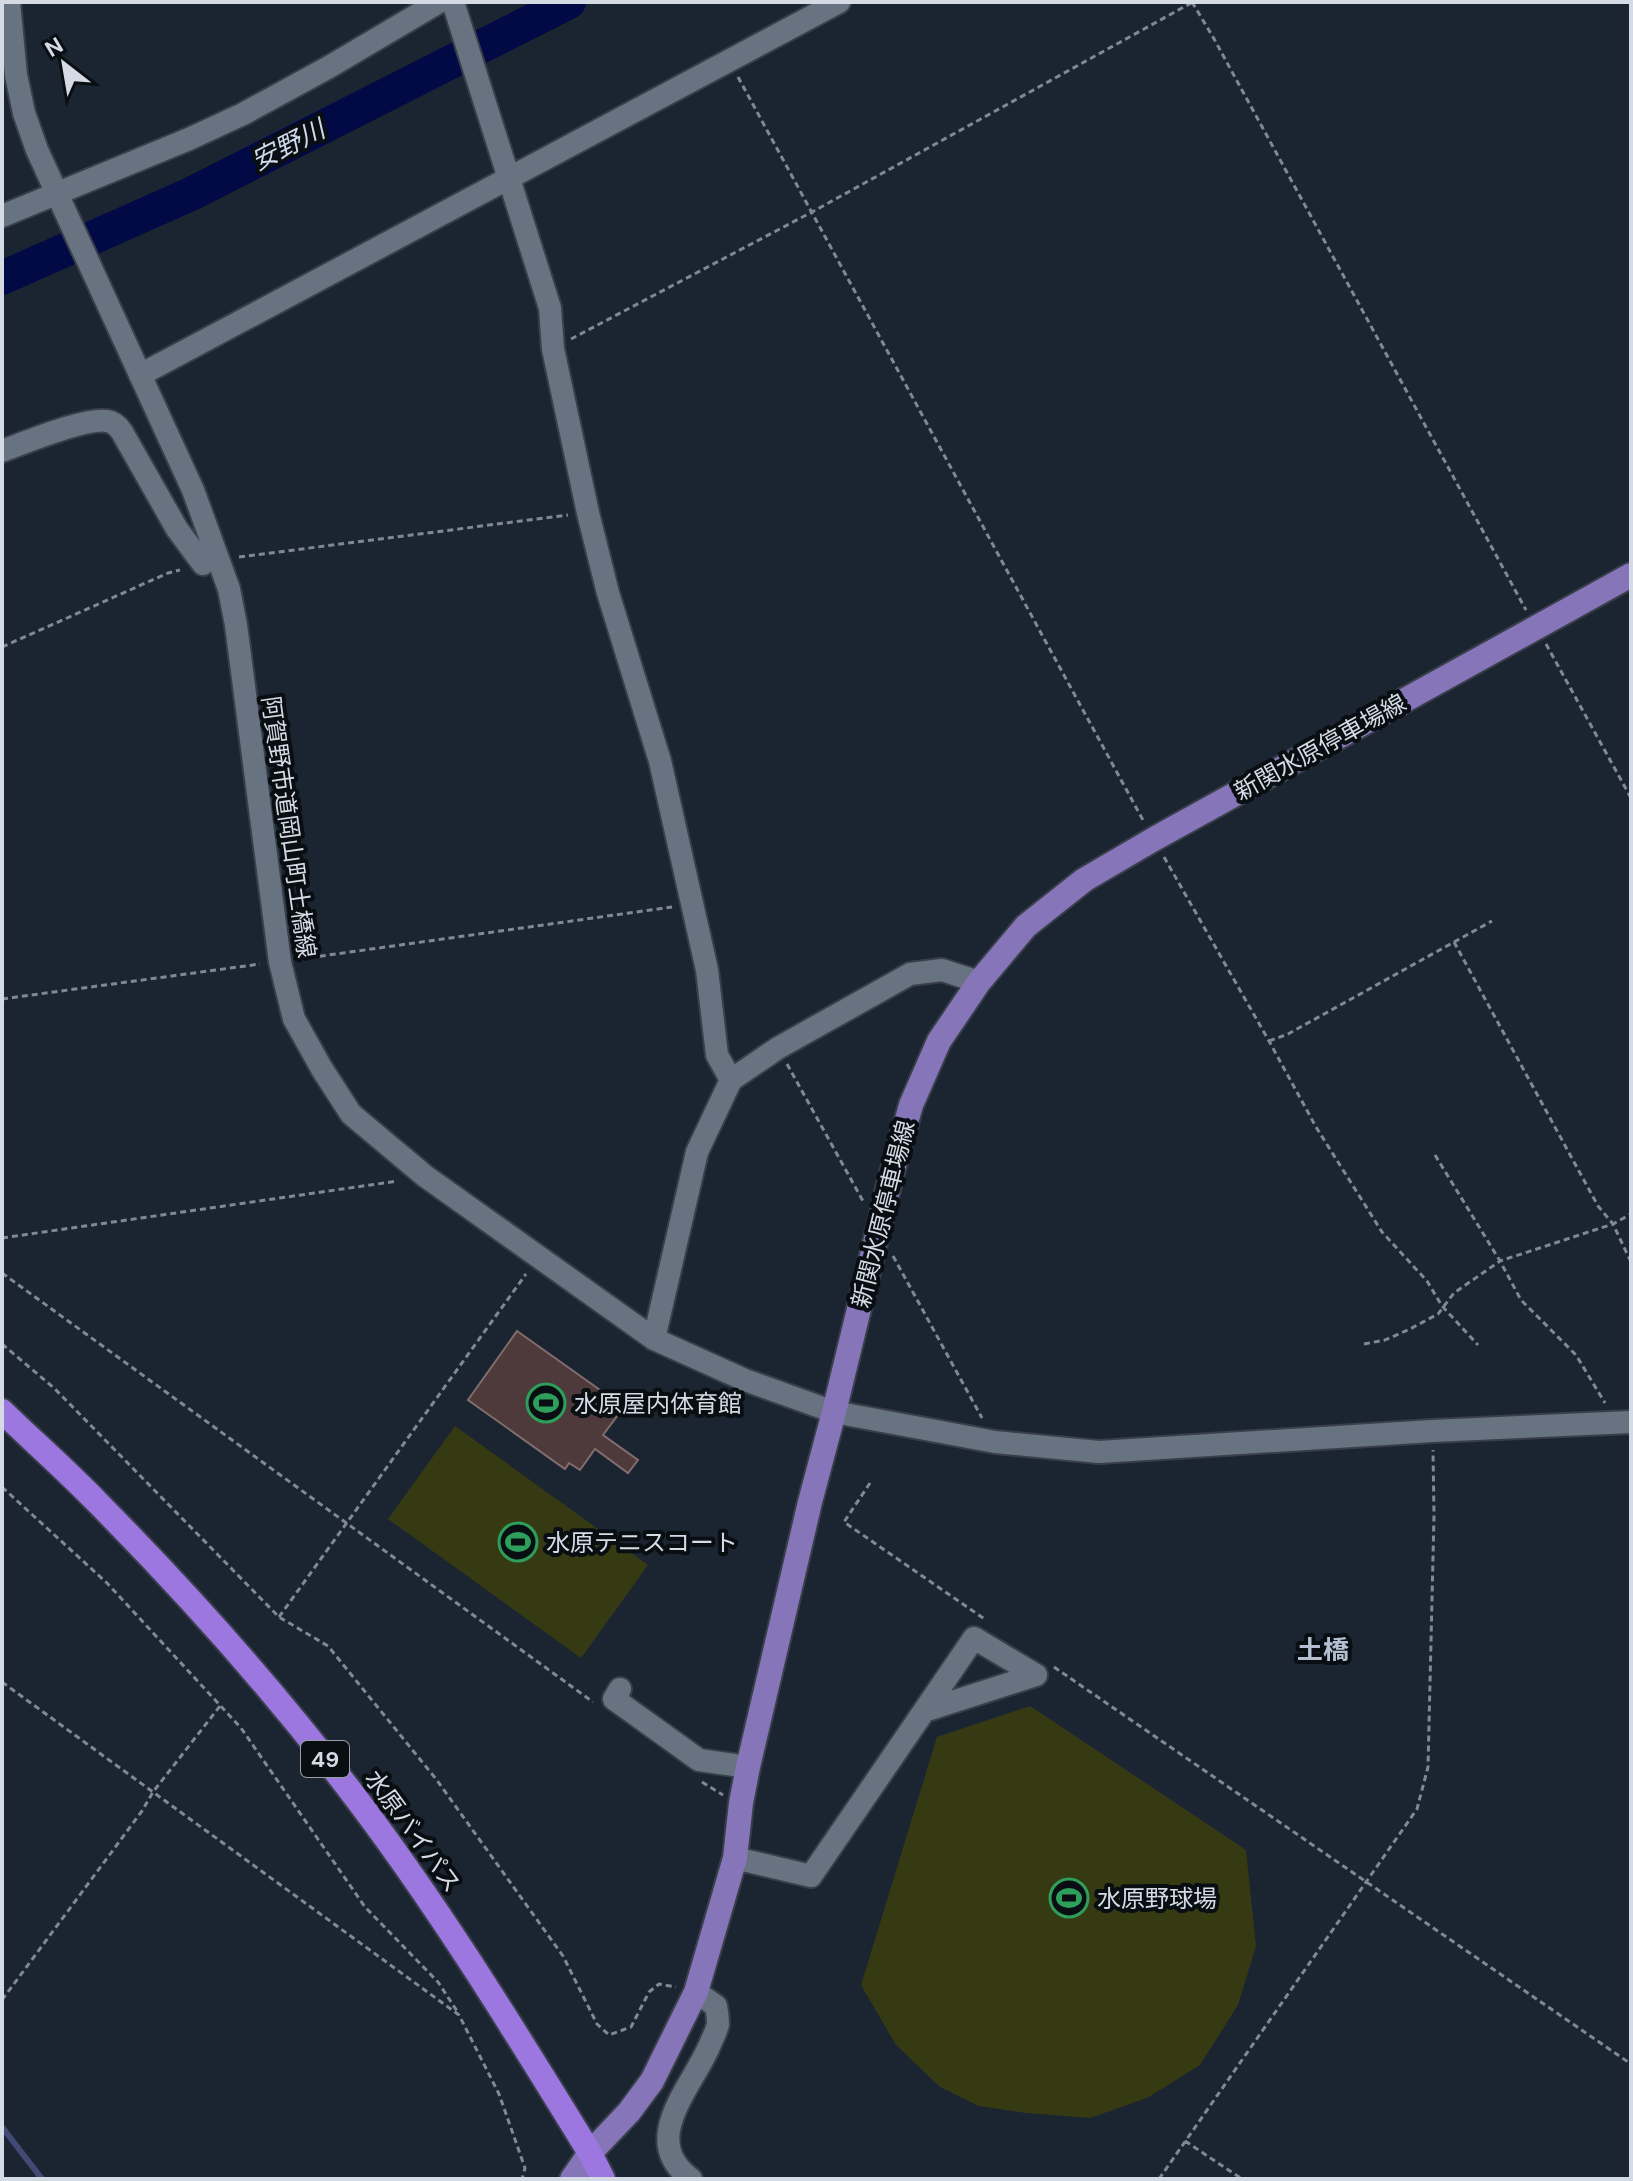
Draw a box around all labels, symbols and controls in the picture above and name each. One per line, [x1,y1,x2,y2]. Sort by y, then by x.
north arrow [24,24,104,104]
text: N [40,31,68,64]
water label: 安野川 [246,111,333,178]
street label: 新関水原停車場線 [1229,687,1411,807]
street label: 阿賀野市道岡山町土橋線 [255,694,323,960]
street label: 新関水原停車場線 [845,1117,921,1311]
sports icon: 水原屋内体育館 [525,1382,567,1424]
place label: 水原屋内体育館 [574,1388,742,1419]
sports icon: 水原テニスコート [497,1521,539,1563]
place label: 水原テニスコート [546,1527,738,1558]
district label: 土橋 [1297,1633,1349,1667]
road number: 49 [301,1741,349,1777]
street label: 水原バイパス [358,1764,468,1898]
sports icon: 水原野球場 [1048,1877,1090,1919]
place label: 水原野球場 [1097,1883,1217,1914]

